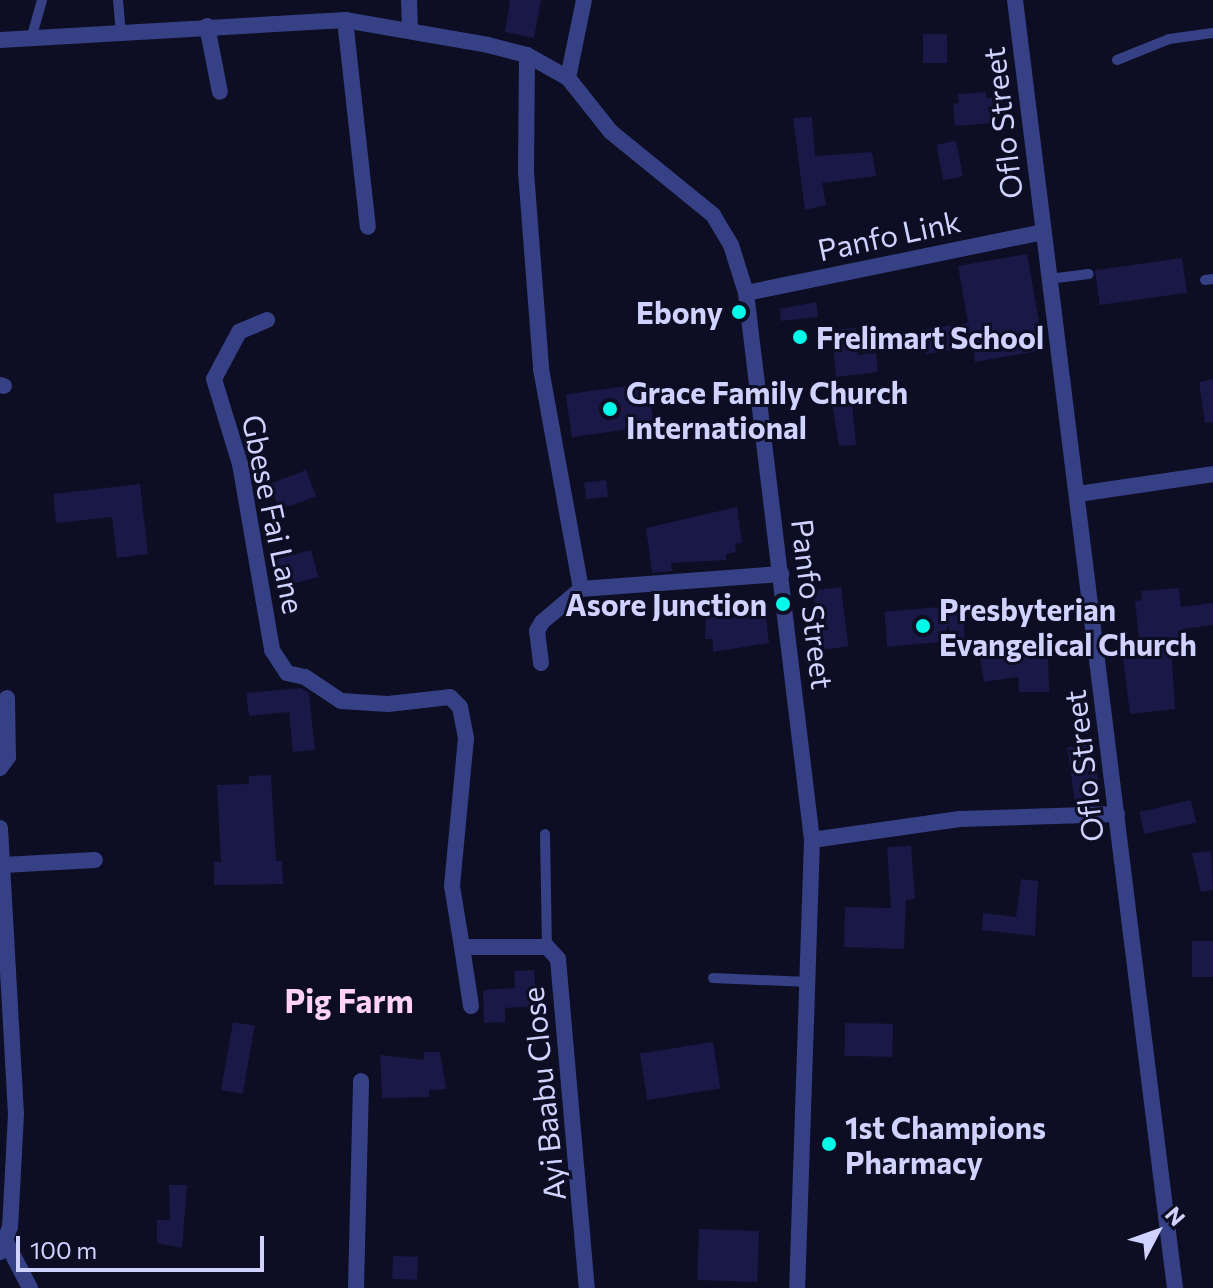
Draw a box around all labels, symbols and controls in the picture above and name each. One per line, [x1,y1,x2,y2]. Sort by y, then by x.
street label: Oflo Street [975,45,1029,201]
street label: Panfo Link [814,202,964,268]
place label: Ebony [636,294,723,330]
marker: Ebony [730,303,748,321]
place label: Frelimart School [816,319,1044,355]
marker: Frelimart School [791,328,809,346]
place label: Grace Family Church International [626,374,908,444]
marker: Grace Family Church International [601,400,619,418]
street label: Gbese Fai Lane [235,411,313,617]
street label: Panfo Street [785,517,841,691]
place label: Asore Junction [565,586,767,622]
place label: Presbyterian Evangelical Church [939,591,1197,662]
marker: Asore Junction [774,595,792,613]
marker: Presbyterian Evangelical Church [914,617,932,635]
street label: Oflo Street [1056,688,1110,844]
district label: Pig Farm [284,981,414,1019]
street label: Ayi Baabu Close [514,985,572,1203]
place label: 1st Champions Pharmacy [845,1109,1046,1180]
marker: 1st Champions Pharmacy [820,1135,838,1153]
north arrow [1117,1192,1197,1272]
text: N [1160,1201,1191,1231]
scale bar [20,1220,268,1270]
text: 100 m [30,1235,97,1264]

